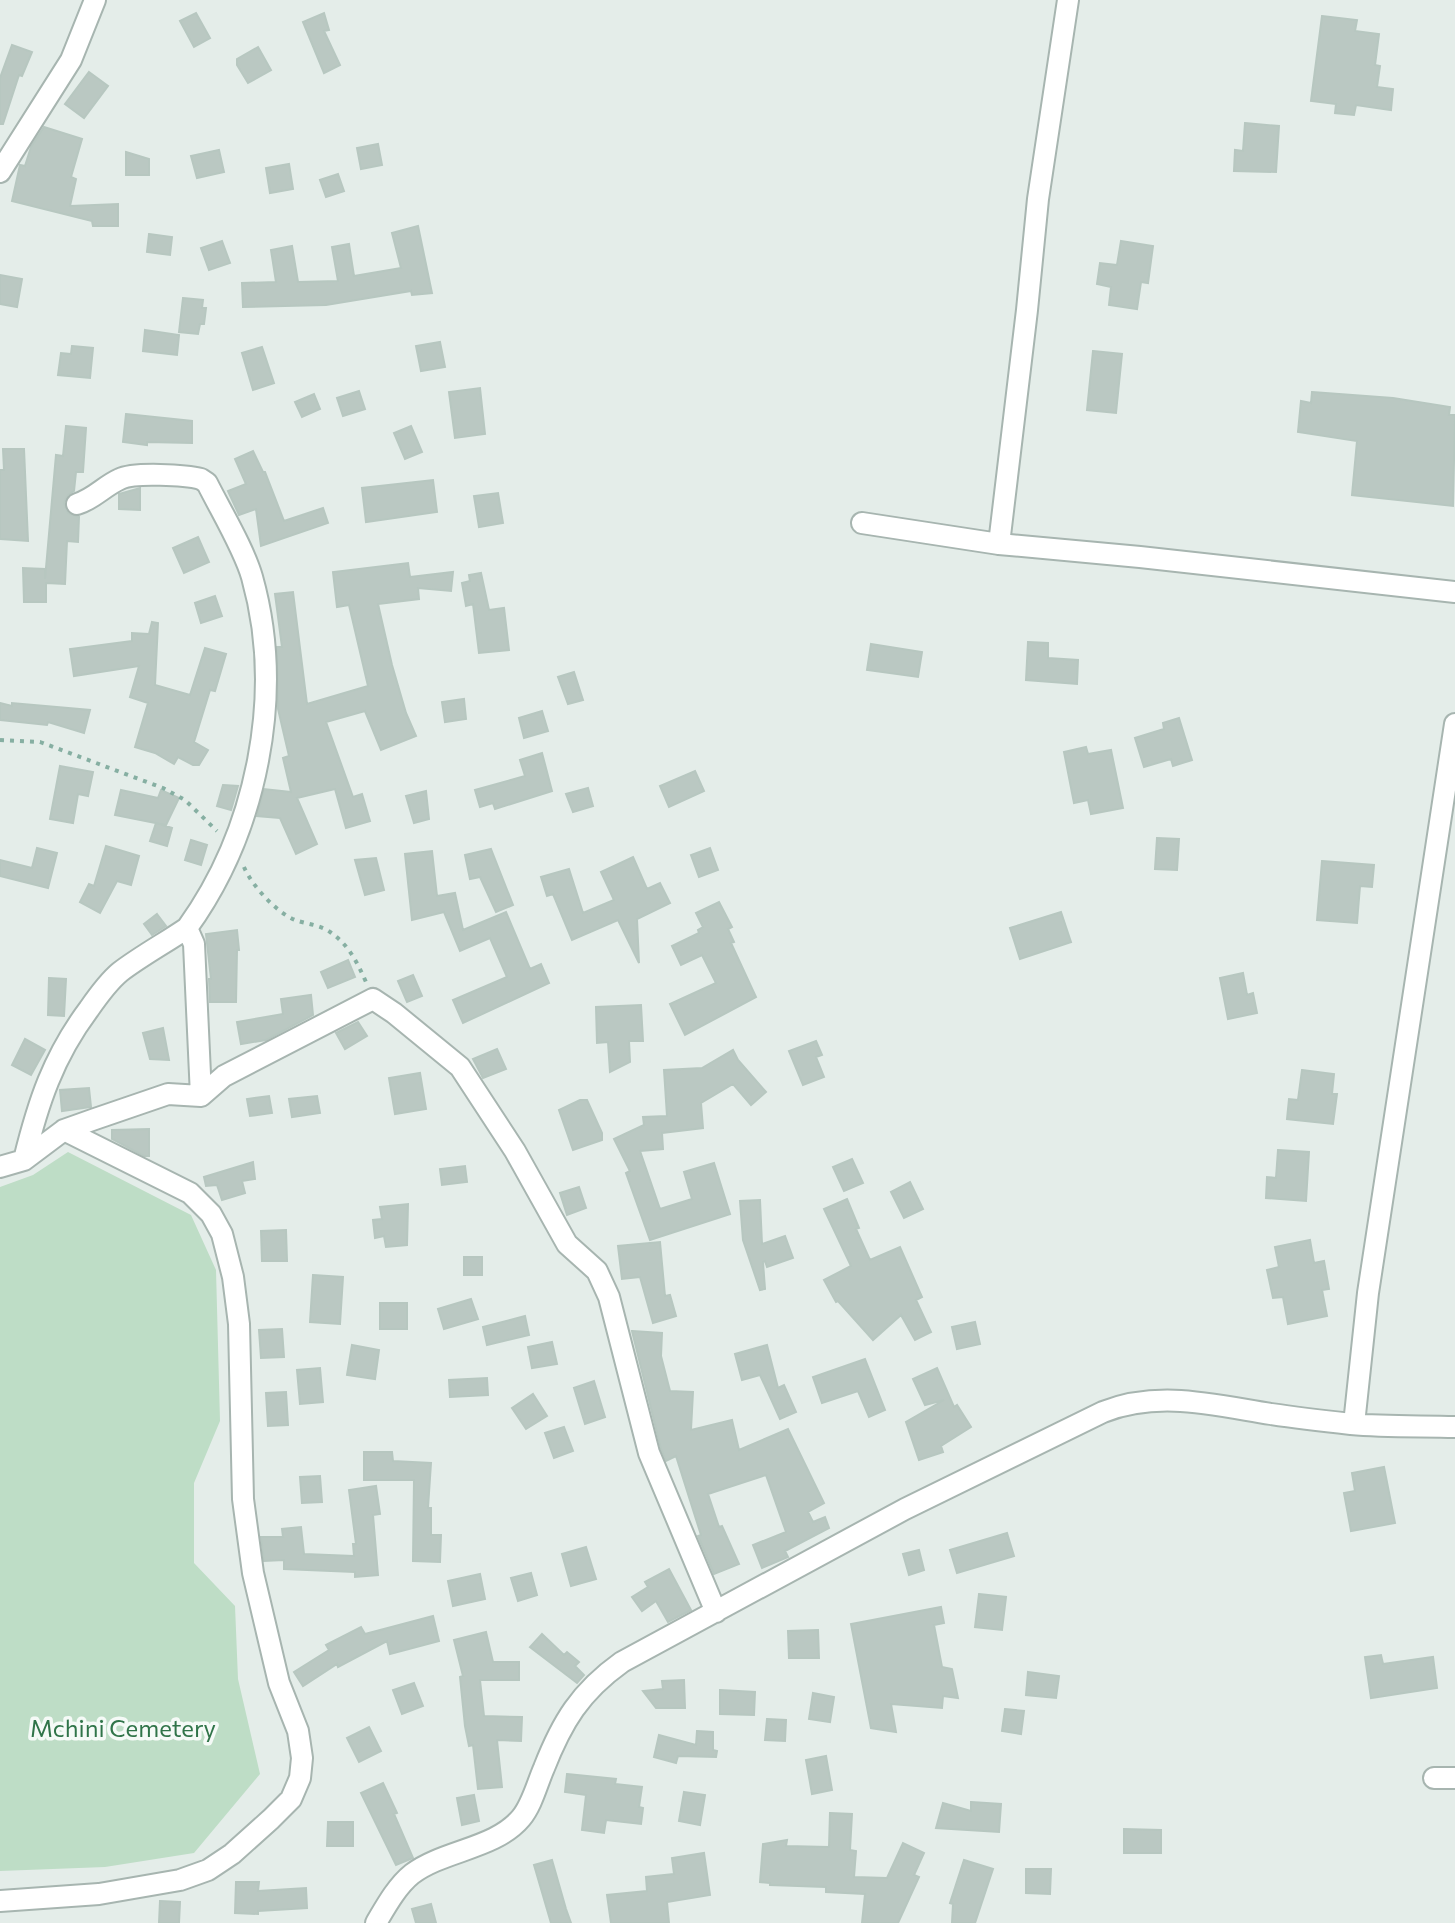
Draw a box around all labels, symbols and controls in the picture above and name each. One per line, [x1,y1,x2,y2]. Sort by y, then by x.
park label: Mchini Cemetery [30,1713,216,1742]

